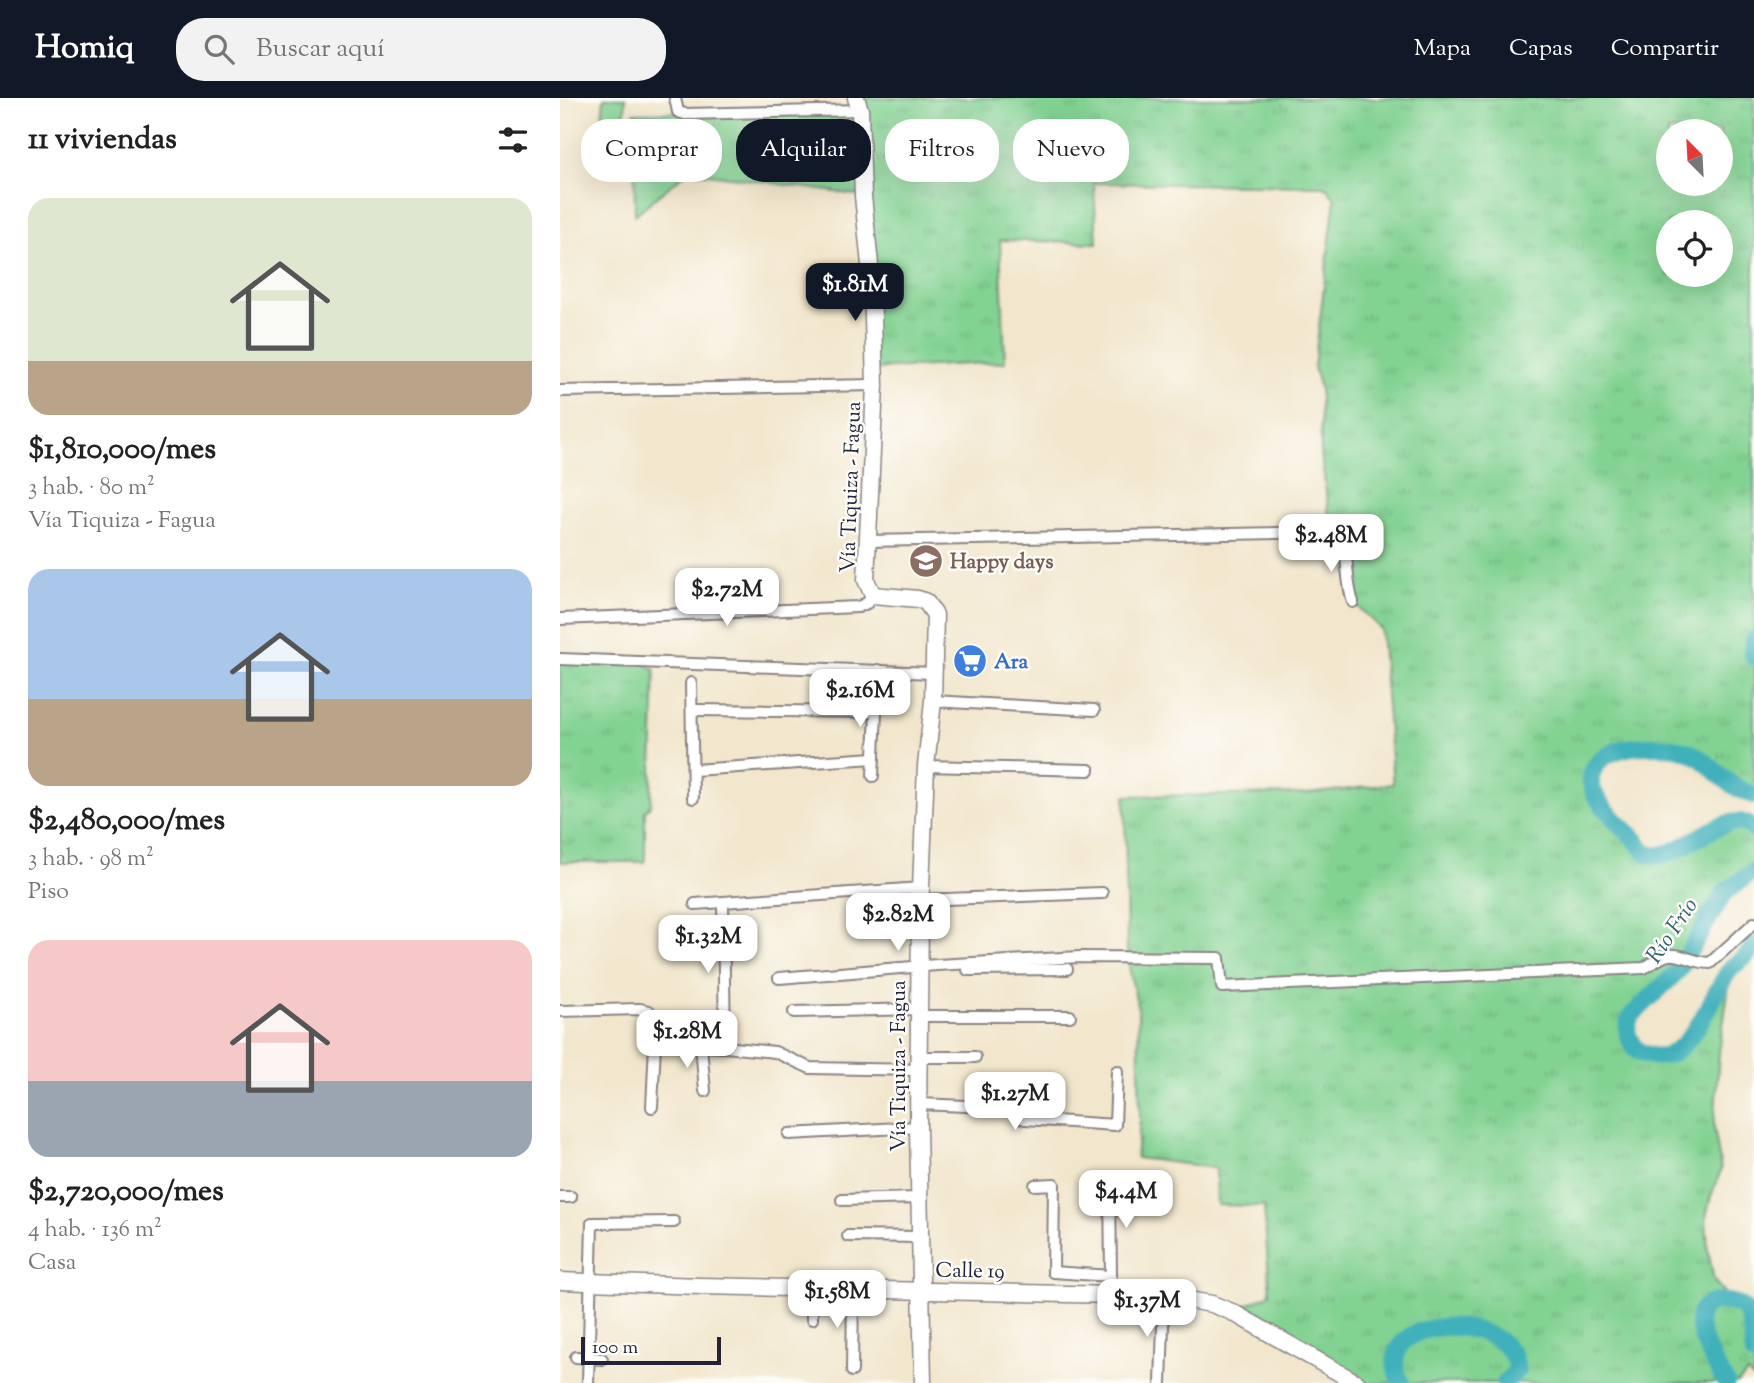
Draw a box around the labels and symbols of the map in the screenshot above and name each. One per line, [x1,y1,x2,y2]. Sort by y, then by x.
north arrow [1656,119,1732,196]
pin: $1.81M [798,264,912,323]
street label: Vía Tiquiza - Fagua [834,401,870,573]
pin: $2.48M [1274,514,1388,574]
school or university icon: Happy days [907,542,945,580]
place label: Happy days [950,548,1053,578]
pin: $2.72M [670,568,784,628]
supermarket icon: Ara [951,642,989,680]
place label: Ara [994,648,1029,678]
pin: $2.16M [803,670,917,729]
water label: Río Frío [1639,892,1707,971]
pin: $2.82M [841,894,955,953]
pin: $1.32M [651,916,765,975]
street label: Vía Tiquiza - Fagua [885,980,915,1152]
pin: $1.28M [630,1010,744,1070]
pin: $1.27M [958,1072,1072,1132]
pin: $4.4M [1077,1170,1175,1230]
street label: Calle 19 [935,1256,1005,1288]
pin: $1.58M [780,1270,894,1330]
pin: $1.37M [1090,1280,1204,1339]
scale bar [581,1334,721,1366]

